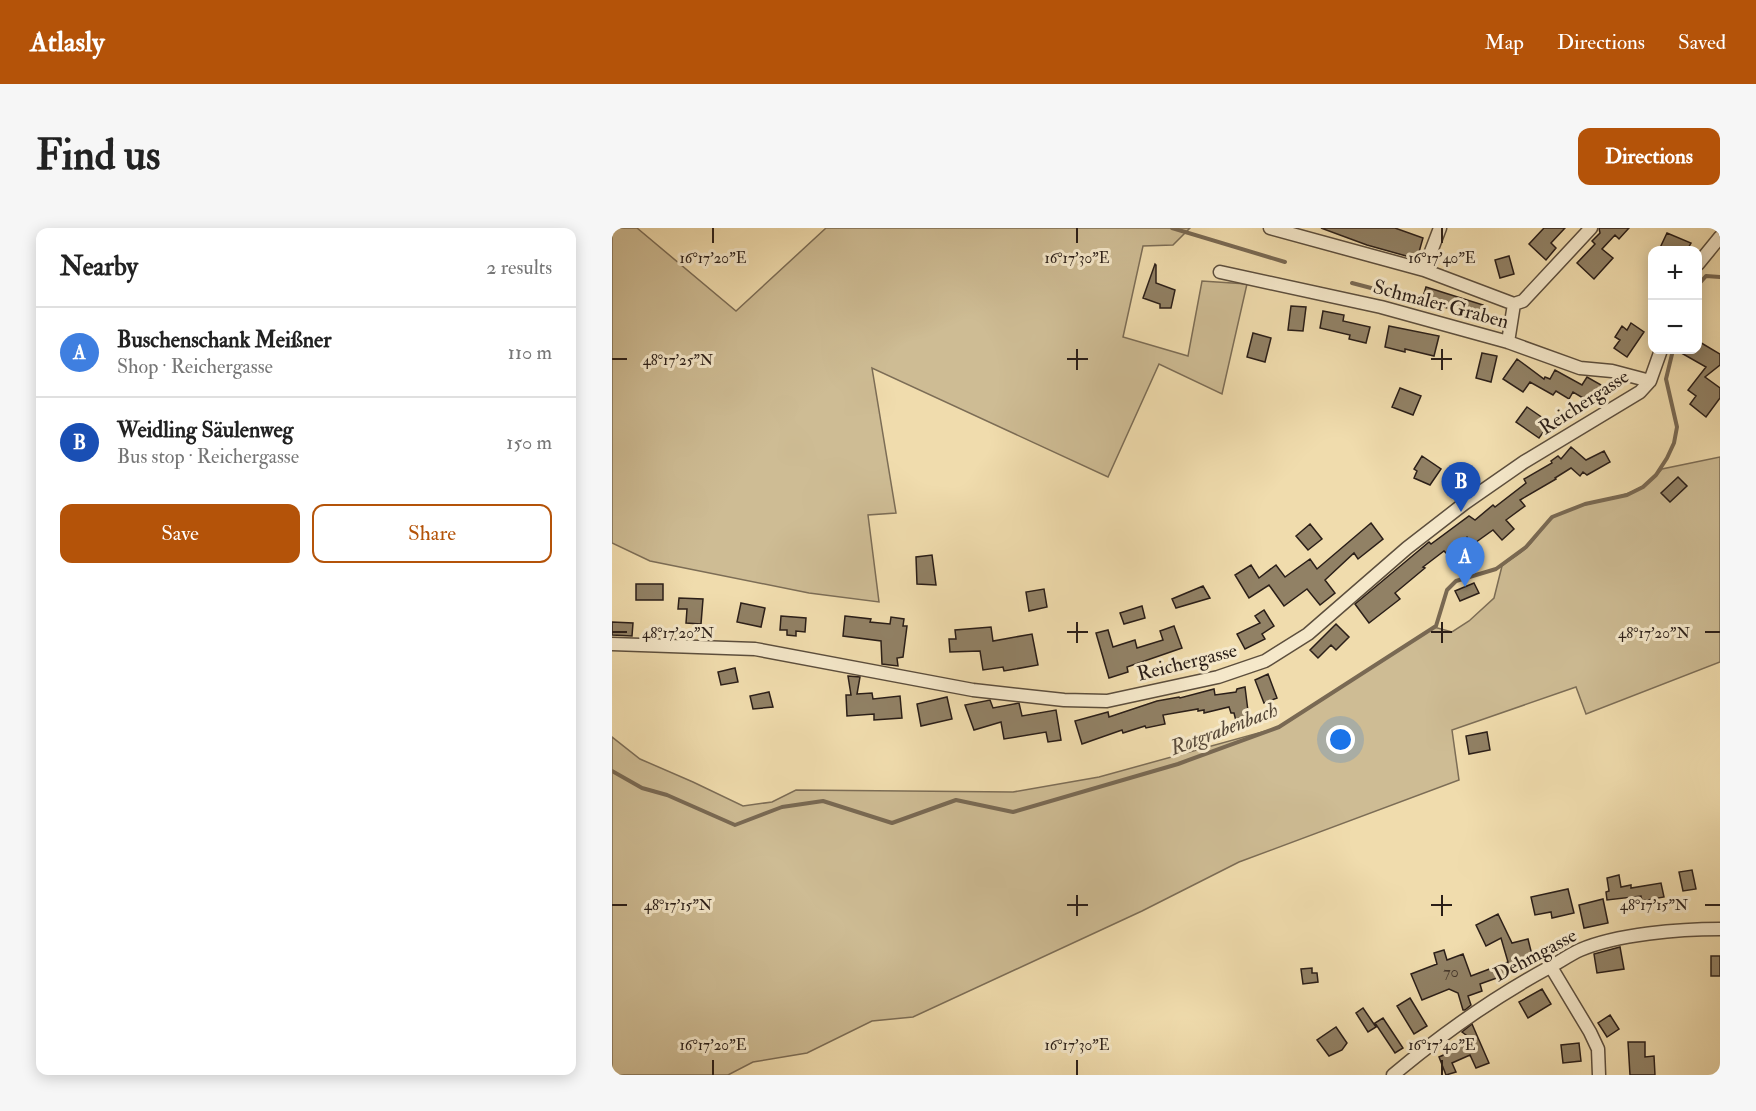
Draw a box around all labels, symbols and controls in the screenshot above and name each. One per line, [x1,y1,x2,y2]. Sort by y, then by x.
text: Atlasly [30,25,104,60]
text: Map [1484,29,1524,56]
text: Directions [1557,29,1645,56]
text: Saved [1678,29,1726,56]
button: Directions [1578,128,1720,185]
text: Find us [36,130,160,182]
map controls [1648,246,1702,354]
button: + [1648,246,1702,300]
text: 16°17'20"E [680,249,747,268]
text: 16°17'30"E [1044,249,1110,268]
text: 16°17'40"E [1408,249,1476,268]
text: Nearby [60,251,138,283]
text: 2 results [486,255,552,280]
street label: Schmaler Graben [1370,274,1512,334]
button: − [1648,300,1702,354]
text: Buschenschank Meißner [117,326,331,354]
text: A [73,340,86,365]
text: 110 m [508,340,552,365]
text: 48°17'25"N [643,351,714,370]
text: Shop · Reichergasse [117,354,273,379]
street label: Reichergasse [1534,364,1634,440]
text: Weidling Säulenweg [117,416,293,444]
text: B [73,430,86,455]
text: 150 m [506,430,552,455]
text: Bus stop · Reichergasse [117,444,299,469]
pin: B [1442,462,1480,512]
button: Save [60,504,300,563]
button: Share [312,504,552,563]
pin: A [1446,538,1484,587]
text: 48°17'20"N [642,624,714,643]
text: 48°17'20"N [1618,624,1690,643]
street label: Reichergasse [1134,638,1240,686]
water label: Rotgrabenbach [1165,696,1282,762]
your location [1326,725,1355,754]
text: 48°17'15"N [644,896,713,915]
text: 48°17'15"N [1620,896,1689,915]
street label: Dehmgasse [1489,923,1581,987]
house number: 70 [1443,962,1459,982]
text: 16°17'20"E [680,1036,747,1055]
text: 16°17'30"E [1044,1036,1110,1055]
text: 16°17'40"E [1408,1036,1476,1055]

